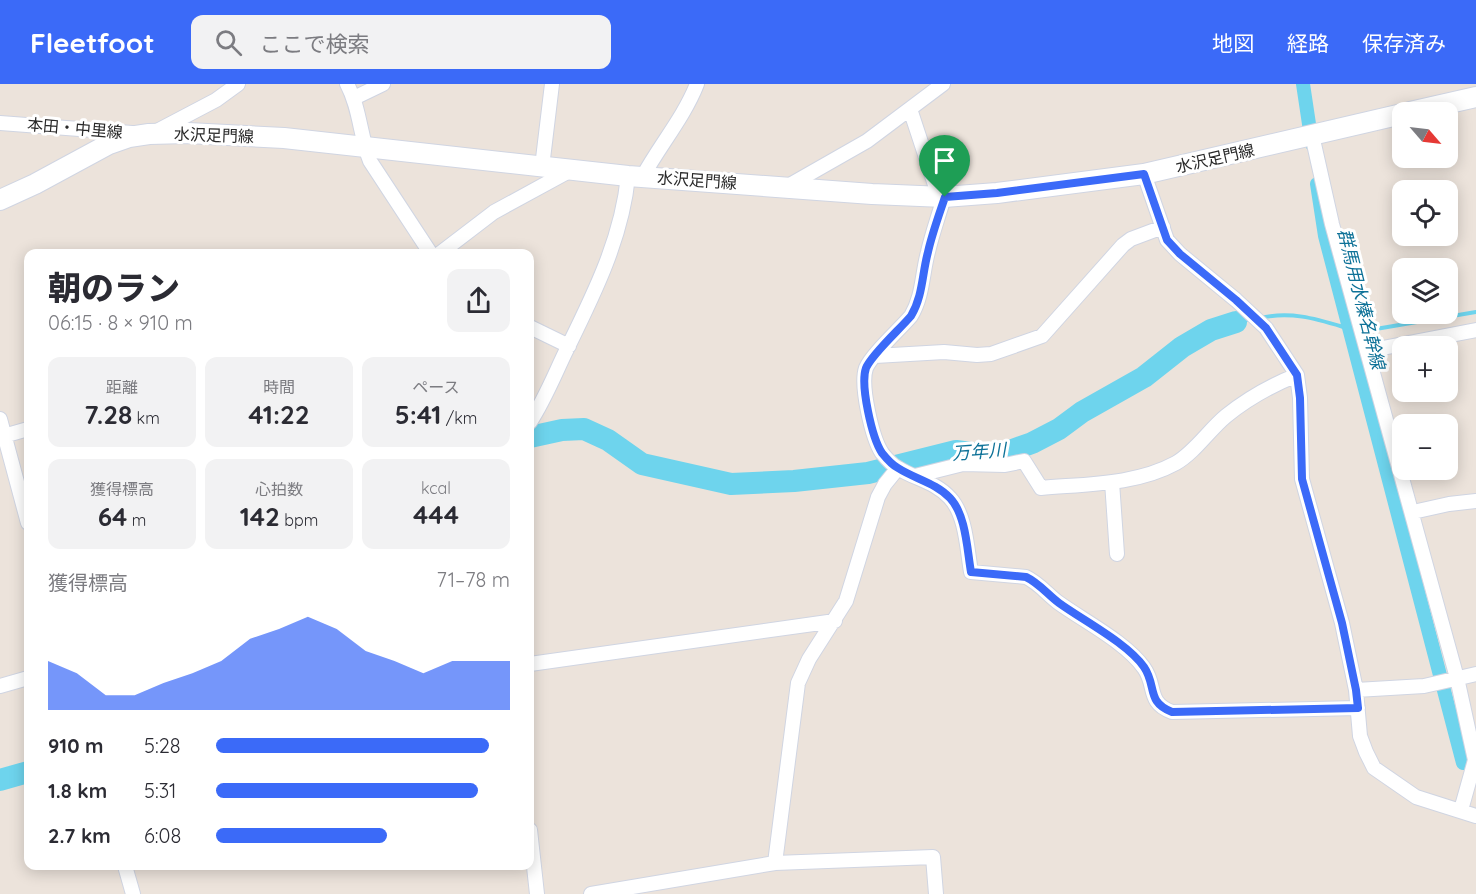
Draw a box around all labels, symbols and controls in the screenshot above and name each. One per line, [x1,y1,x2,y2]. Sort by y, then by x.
search box [191,15,611,69]
text: Fleetfoot [30,25,155,60]
icon: search [212,26,245,59]
text: ここで検索 [260,30,370,58]
text: 地図 [1212,30,1254,56]
text: 経路 [1287,30,1329,56]
text: 保存済み [1362,30,1446,56]
north arrow [1392,102,1458,168]
map controls [1392,102,1458,480]
street label: 本田・中里線 [26,114,124,142]
street label: 水沢足門線 [174,124,254,146]
pin [919,135,970,197]
street label: 水沢足門線 [1174,139,1256,177]
icon: arrive [928,144,961,177]
street label: 水沢足門線 [656,167,738,193]
button: locate [1392,180,1458,246]
water label: 群馬用水榛名幹線 [1333,226,1391,373]
button: layers [1392,258,1458,324]
text: 朝のラン [48,267,180,308]
button: share [447,269,510,332]
text: 06:15 · 8 × 910 m [48,310,193,335]
button: + [1392,336,1458,402]
text: 距離 [106,377,138,397]
text: 時間 [263,377,295,397]
text: ペース [412,377,460,397]
text: 7.28 [84,398,132,431]
text: 41:22 [248,398,310,431]
text: 5:41 [395,398,441,431]
text: km [132,408,160,428]
text: /km [441,408,477,428]
button: − [1392,414,1458,480]
water label: 万年川 [951,438,1009,465]
text: kcal [421,478,451,498]
text: 獲得標高 [90,479,154,499]
text: 心拍数 [255,479,303,499]
text: 444 [413,498,459,531]
text: 64 [98,500,127,533]
text: 142 [240,500,280,533]
text: m [127,510,146,530]
text: bpm [280,510,318,530]
text: 71–78 m [436,567,510,592]
text: 獲得標高 [48,570,128,595]
text: 910 m [48,733,103,758]
text: 5:28 [144,733,181,758]
text: 1.8 km [48,778,107,803]
text: 5:31 [144,778,177,803]
text: 2.7 km [48,823,111,848]
text: 6:08 [144,823,181,848]

